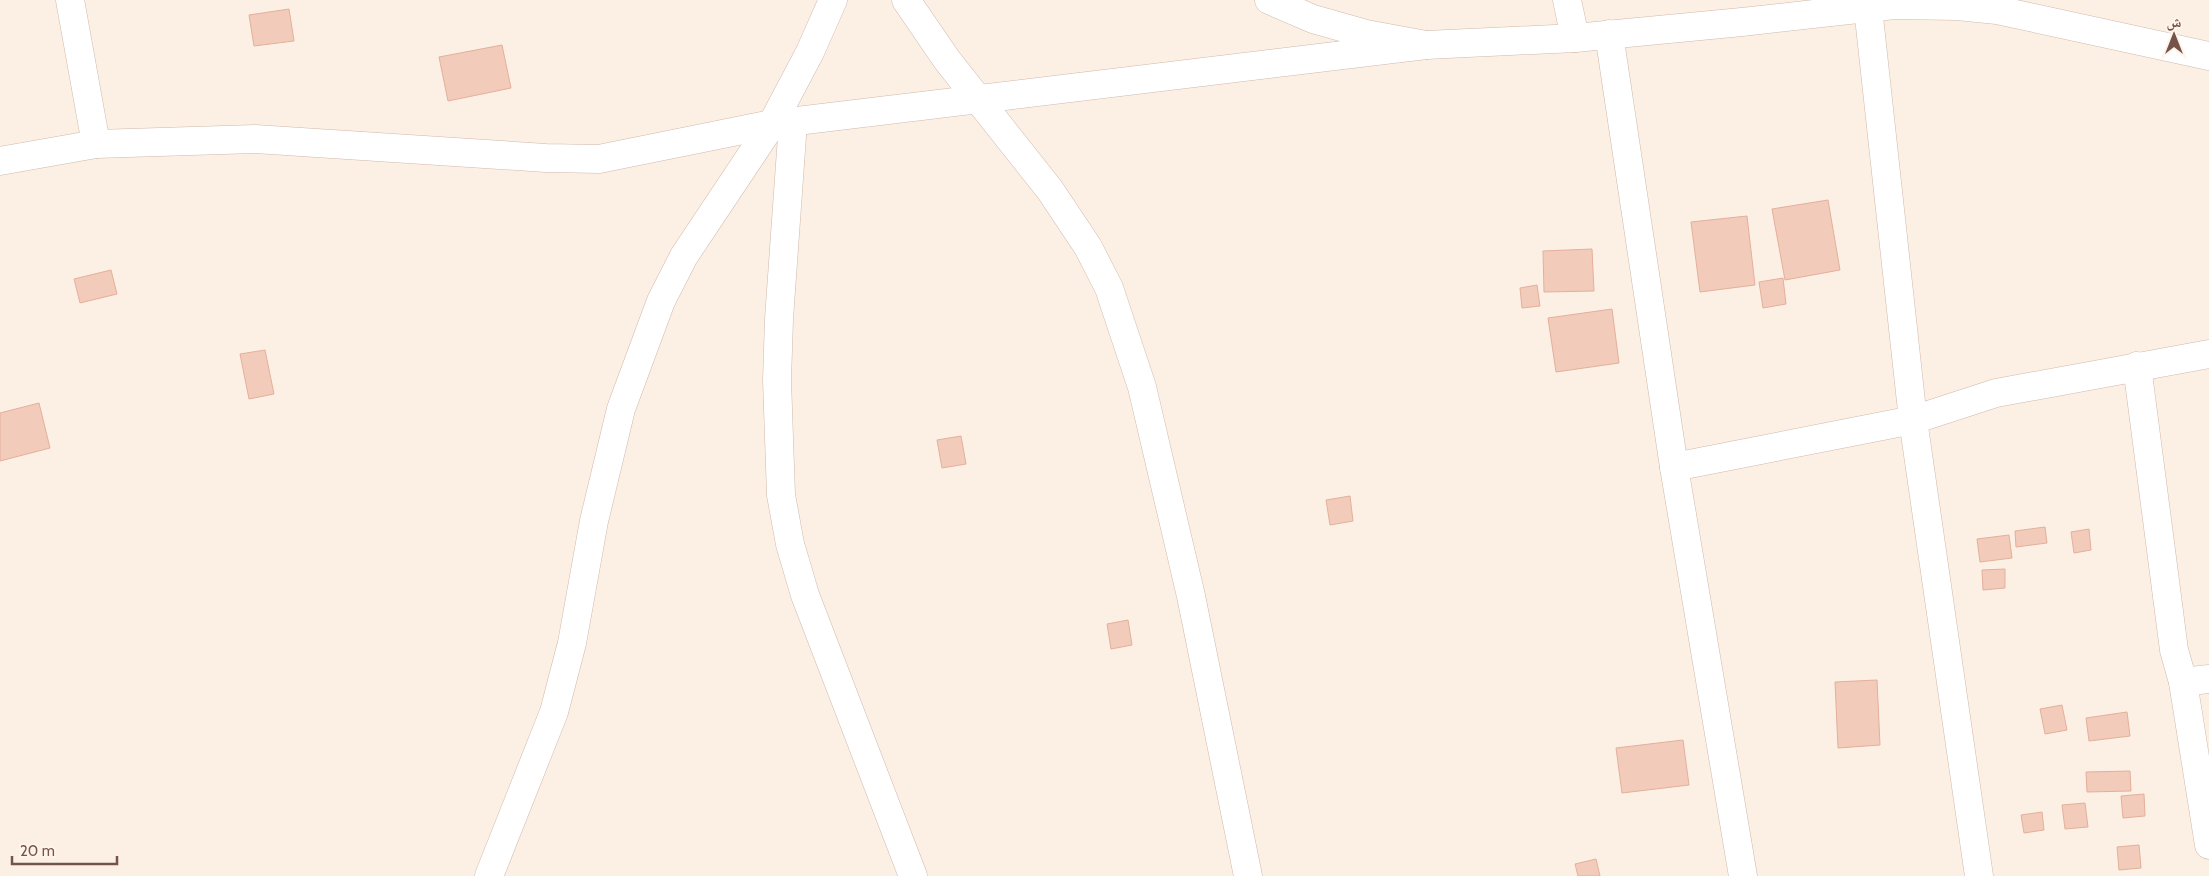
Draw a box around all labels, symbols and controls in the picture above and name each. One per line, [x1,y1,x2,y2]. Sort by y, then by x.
north arrow [2149,10,2199,60]
text: ش [2167,13,2182,31]
scale bar [12,834,118,866]
text: 20 m [20,842,55,860]

